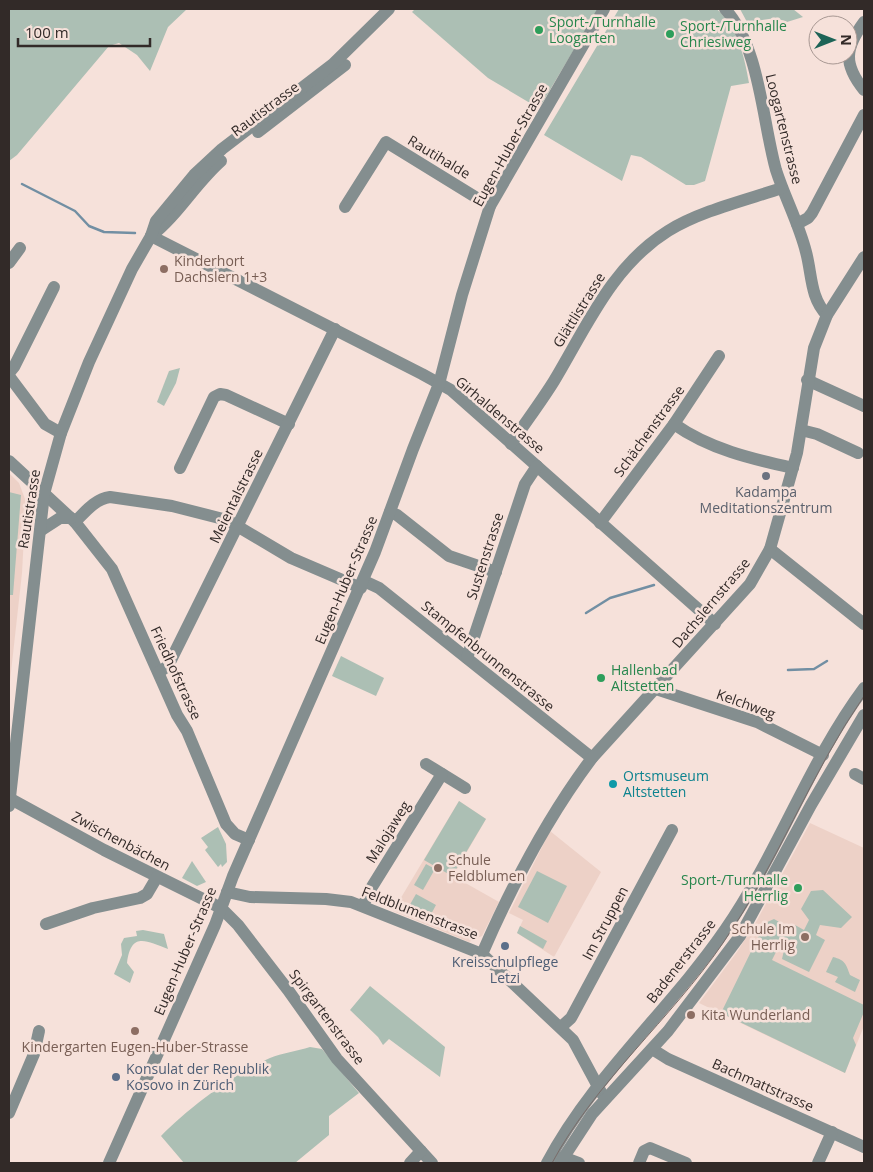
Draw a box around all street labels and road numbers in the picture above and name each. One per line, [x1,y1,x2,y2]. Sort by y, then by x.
street label: Loogartenstrasse [762,72,807,186]
street label: Rautistrasse [227,77,302,140]
street label: Eugen-Huber-Strasse [468,80,551,210]
street label: Rautihalde [404,130,474,183]
street label: Glättlistrasse [548,269,609,351]
street label: Girhaldenstrasse [452,372,549,458]
street label: Schächenstrasse [609,381,688,480]
street label: Meientalstrasse [204,445,267,546]
street label: Rautistrasse [13,468,44,550]
street label: Sustenstrasse [461,510,508,602]
street label: Eugen-Huber-Strasse [310,513,381,647]
street label: Dachslernstrasse [667,554,754,652]
street label: Stampfenbrunnenstrasse [418,596,559,715]
street label: Friedhofstrasse [147,623,206,723]
street label: Kelchweg [714,684,779,723]
street label: Malojaweg [361,797,414,866]
street label: Zwischenbächen [69,807,174,875]
street label: Feldblumenstrasse [359,882,481,944]
street label: Im Struppen [577,883,632,963]
street label: Eugen-Huber-Strasse [149,884,220,1018]
street label: Badenerstrasse [642,915,720,1007]
street label: Spirgartenstrasse [285,965,369,1068]
street label: Bachmattstrasse [709,1054,817,1115]

